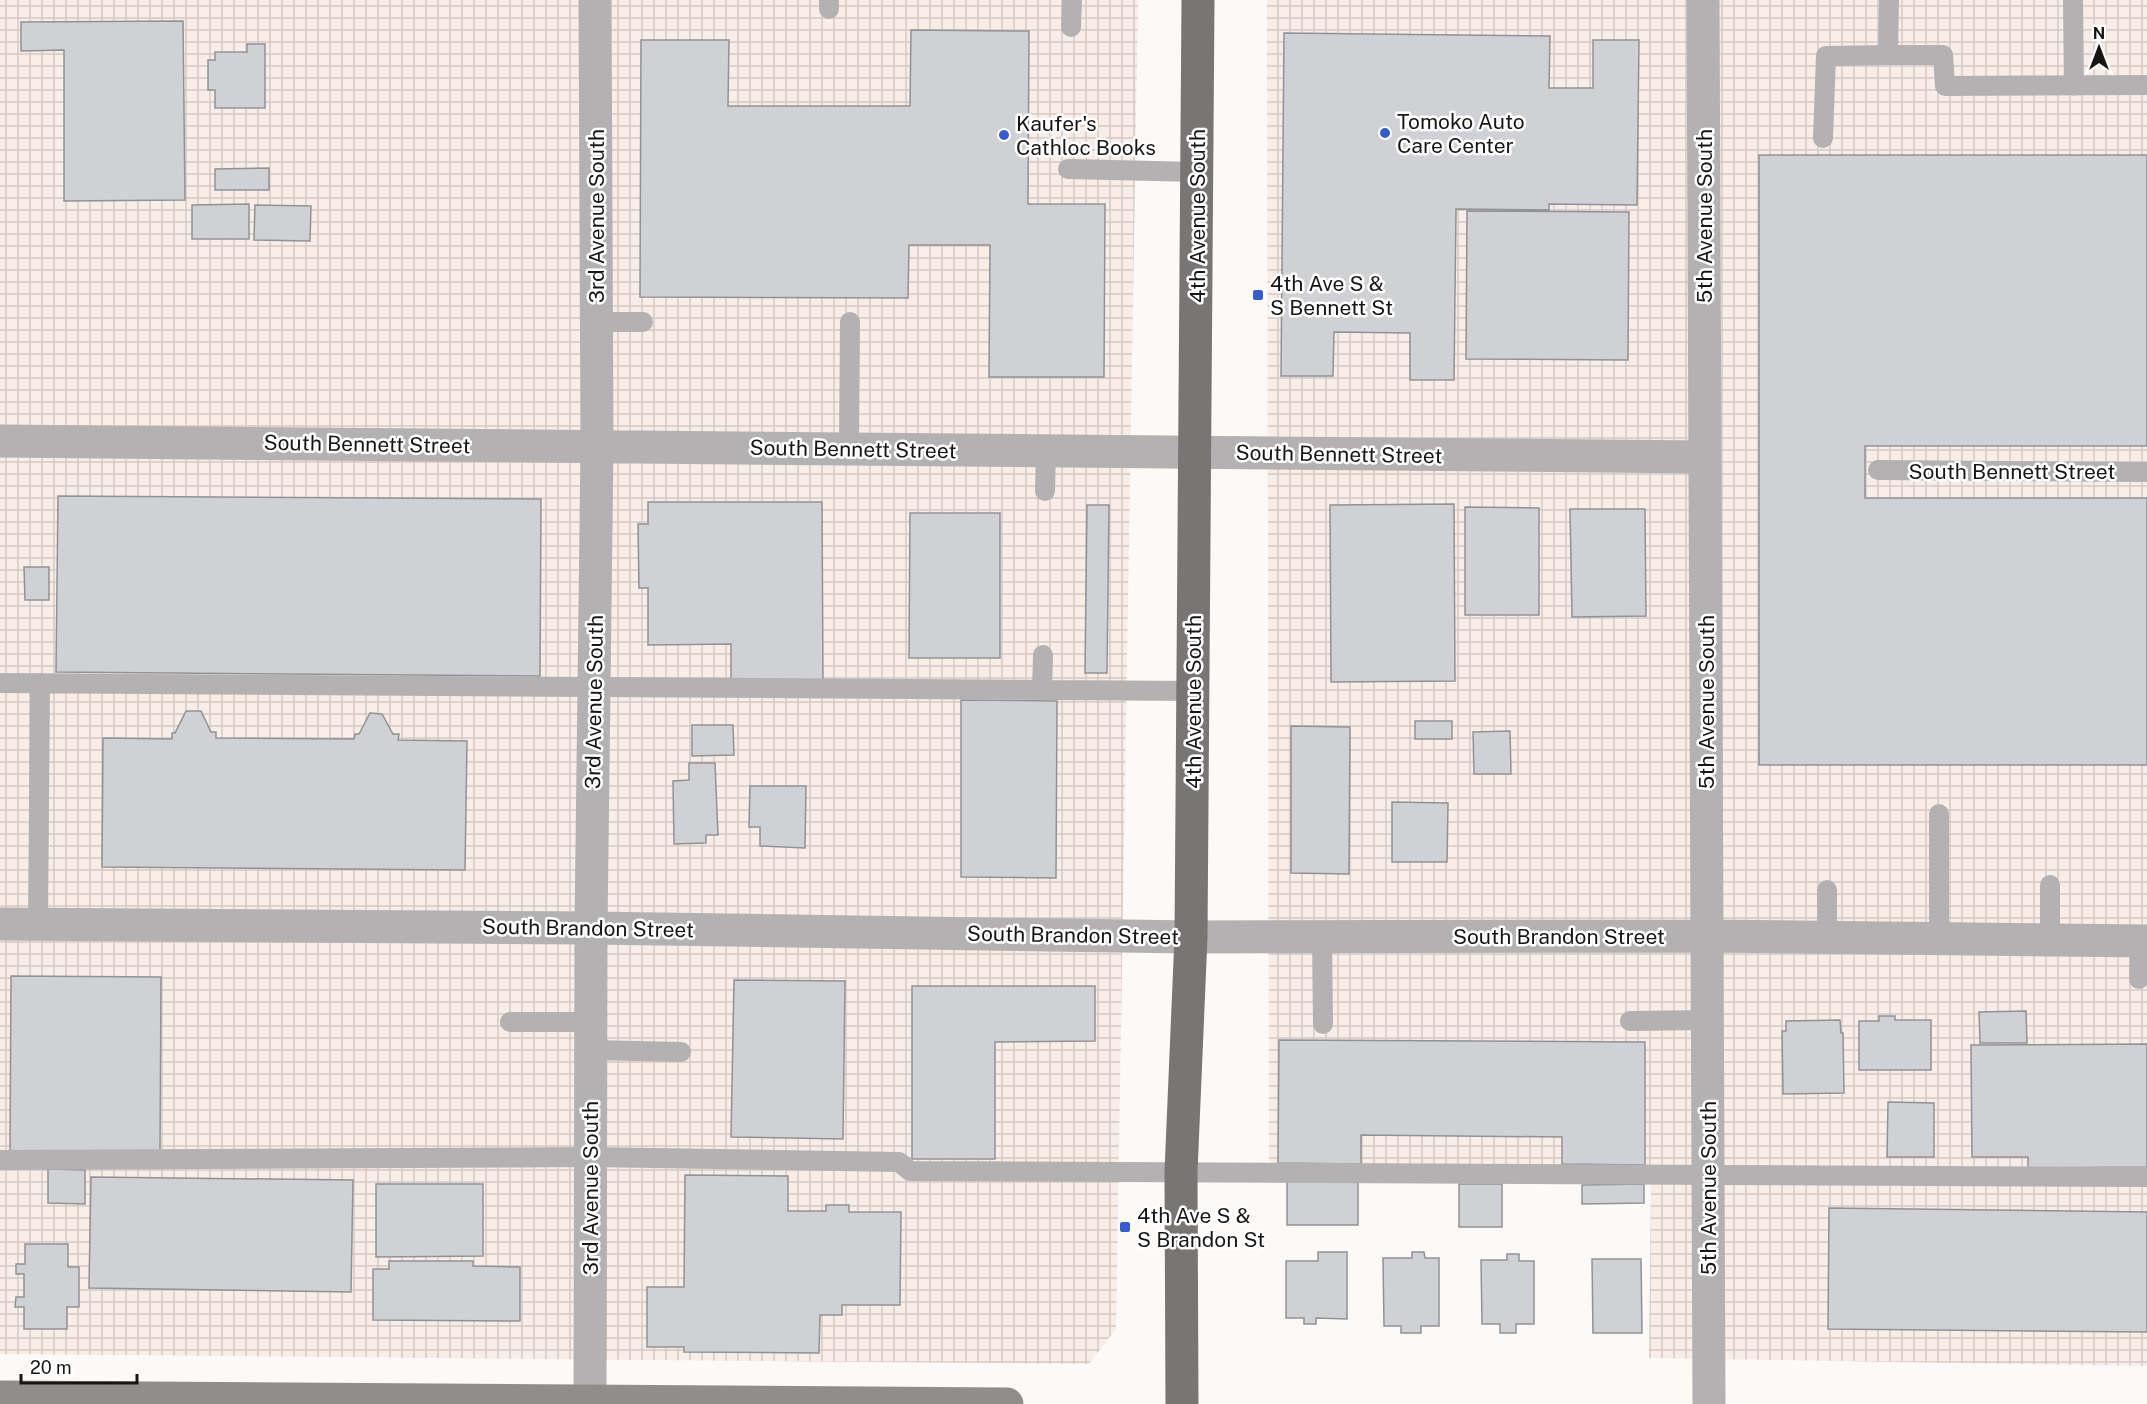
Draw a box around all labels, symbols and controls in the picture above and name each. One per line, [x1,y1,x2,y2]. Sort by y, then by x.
north arrow [2069,18,2129,78]
text: N [2093,24,2105,43]
place label: Tomoko Auto Care Center [1397,109,1525,158]
place label: Kaufer's Cathloc Books [1016,111,1156,160]
marker: Tomoko Auto Care Center [1378,126,1392,140]
marker: Kaufer's Cathloc Books [997,128,1011,142]
street label: 3rd Avenue South [584,129,609,303]
street label: 4th Avenue South [1185,129,1210,303]
street label: 5th Avenue South [1692,129,1717,303]
place label: 4th Ave S & S Bennett St [1270,271,1393,320]
marker: 4th Ave S & S Bennett St [1251,288,1265,302]
street label: South Bennett Street [263,430,471,458]
street label: South Bennett Street [749,435,957,463]
street label: South Bennett Street [1235,440,1443,468]
street label: South Bennett Street [1909,459,2115,484]
street label: 3rd Avenue South [580,615,608,789]
street label: 4th Avenue South [1181,615,1206,789]
street label: 5th Avenue South [1694,615,1719,789]
street label: South Brandon Street [482,914,694,942]
street label: South Brandon Street [967,921,1179,949]
street label: South Brandon Street [1453,924,1665,949]
street label: 3rd Avenue South [578,1101,603,1275]
street label: 5th Avenue South [1696,1101,1721,1275]
place label: 4th Ave S & S Brandon St [1137,1203,1265,1252]
marker: 4th Ave S & S Brandon St [1118,1220,1132,1234]
scale bar [21,1347,136,1385]
text: 20 m [30,1357,72,1378]

